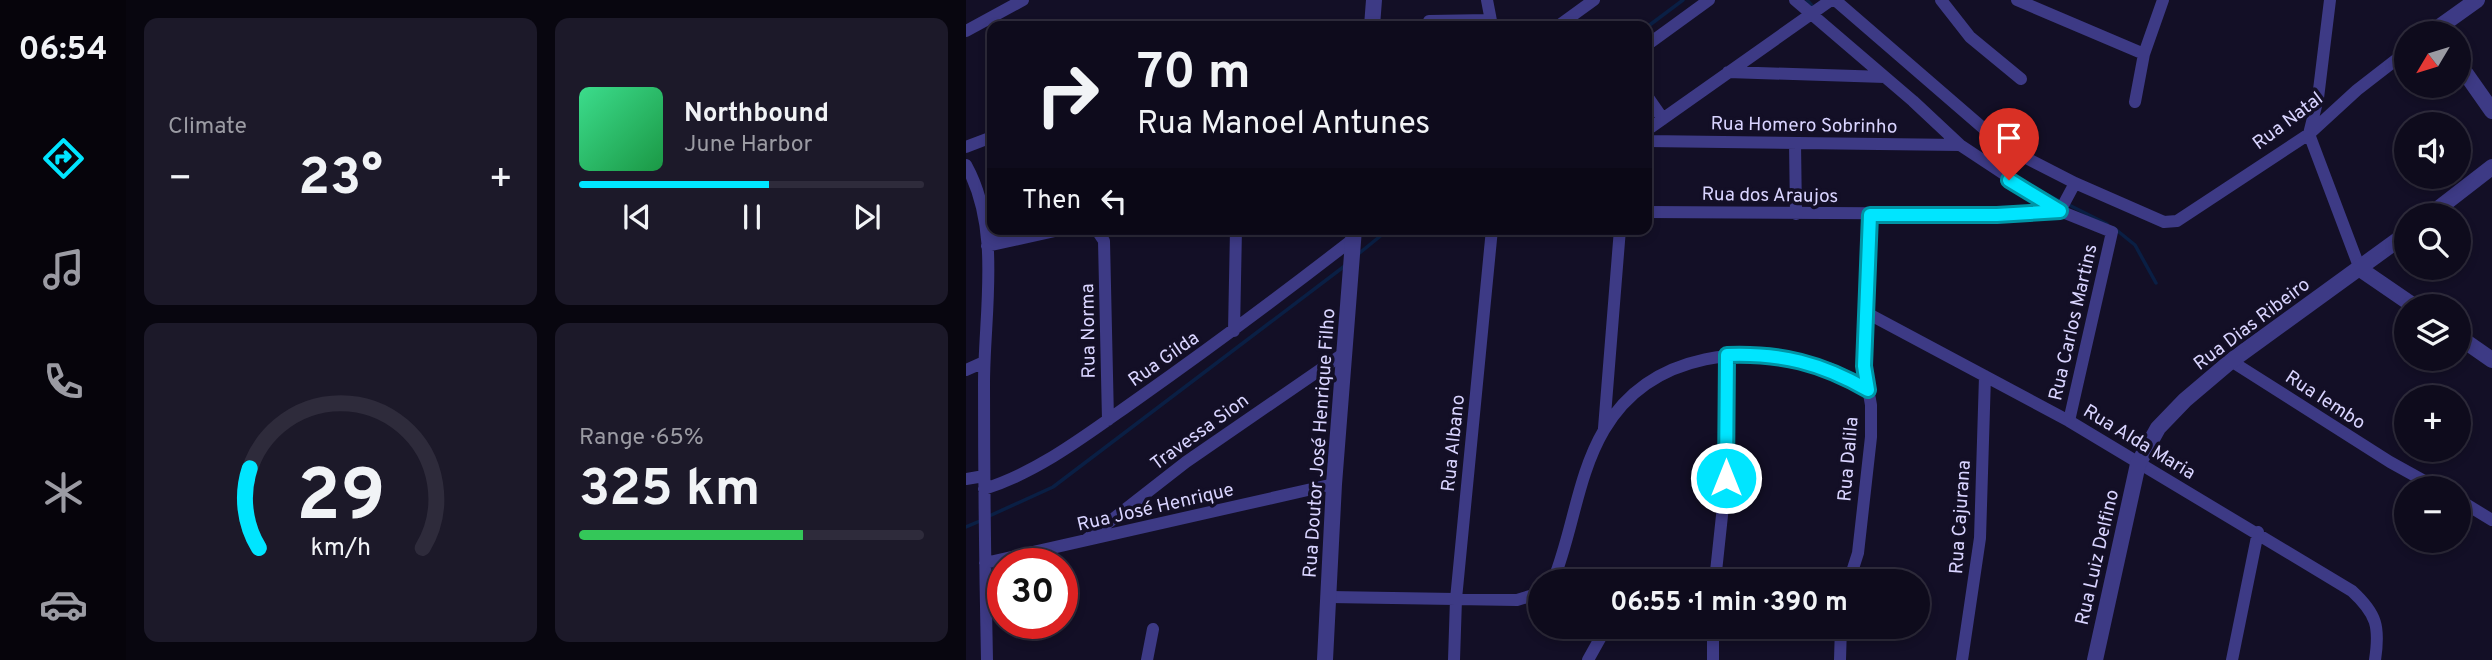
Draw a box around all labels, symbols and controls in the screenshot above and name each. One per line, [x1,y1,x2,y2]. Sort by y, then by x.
north arrow [2394,21,2471,98]
map controls [2394,21,2471,553]
text: 06:54 [18,31,108,71]
text: 70 m [1137,44,1251,106]
icon: right [1022,49,1113,140]
street label: Rua Natal [2248,87,2328,156]
text: Northbound [684,98,829,131]
text: Rua Manoel Antunes [1137,105,1430,145]
pin [1979,108,2039,180]
street label: Rua Homero Sobrinho [1710,112,1898,140]
button: sound [2394,112,2471,189]
text: Climate [168,113,247,142]
icon: arrive [1990,119,2028,157]
text: June Harbor [684,131,812,160]
icon: directions [39,134,88,183]
text: 23° [298,147,383,213]
text: − [168,156,193,205]
text: + [488,156,513,205]
icon: left [1095,182,1133,220]
street label: Rua dos Araujos [1701,183,1839,209]
text: Then [1022,185,1081,218]
icon: previous [618,198,656,236]
icon: pause [733,198,771,236]
icon: next [848,198,886,236]
button: search [2394,203,2471,280]
street label: Rua Carlos Martins [2044,242,2104,403]
icon: music [39,245,88,294]
street label: Rua Dias Ribeiro [2189,273,2315,376]
street label: Rua Norma [1076,283,1102,379]
button: layers [2394,294,2471,371]
street label: Rua Doutor José Henrique Filho [1299,308,1341,579]
street label: Rua Gilda [1124,327,1204,393]
icon: phone [39,357,88,406]
street label: Rua Iembo [2280,366,2370,436]
button: + [2394,385,2471,462]
street label: Travessa Sion [1146,389,1254,476]
street label: Rua Albano [1437,393,1471,493]
street label: Rua Alda Maria [2078,400,2200,486]
street label: Rua Dalila [1833,416,1865,503]
text: Range · 65% [579,424,704,453]
position arrow [1689,441,1763,515]
text: 29 [296,455,385,547]
text: 325 km [579,458,760,524]
street label: Rua Cajurana [1945,459,1977,575]
icon: climate [39,468,88,517]
button: − [2394,476,2471,553]
street label: Rua José Henrique [1075,478,1236,538]
street label: Rua Luiz Delfino [2071,487,2125,628]
text: km/h [310,533,371,565]
speed limit sign: 30 [987,548,1078,639]
icon: car [39,580,88,629]
text: 06:55 · 1 min · 390 m [1610,587,1848,620]

